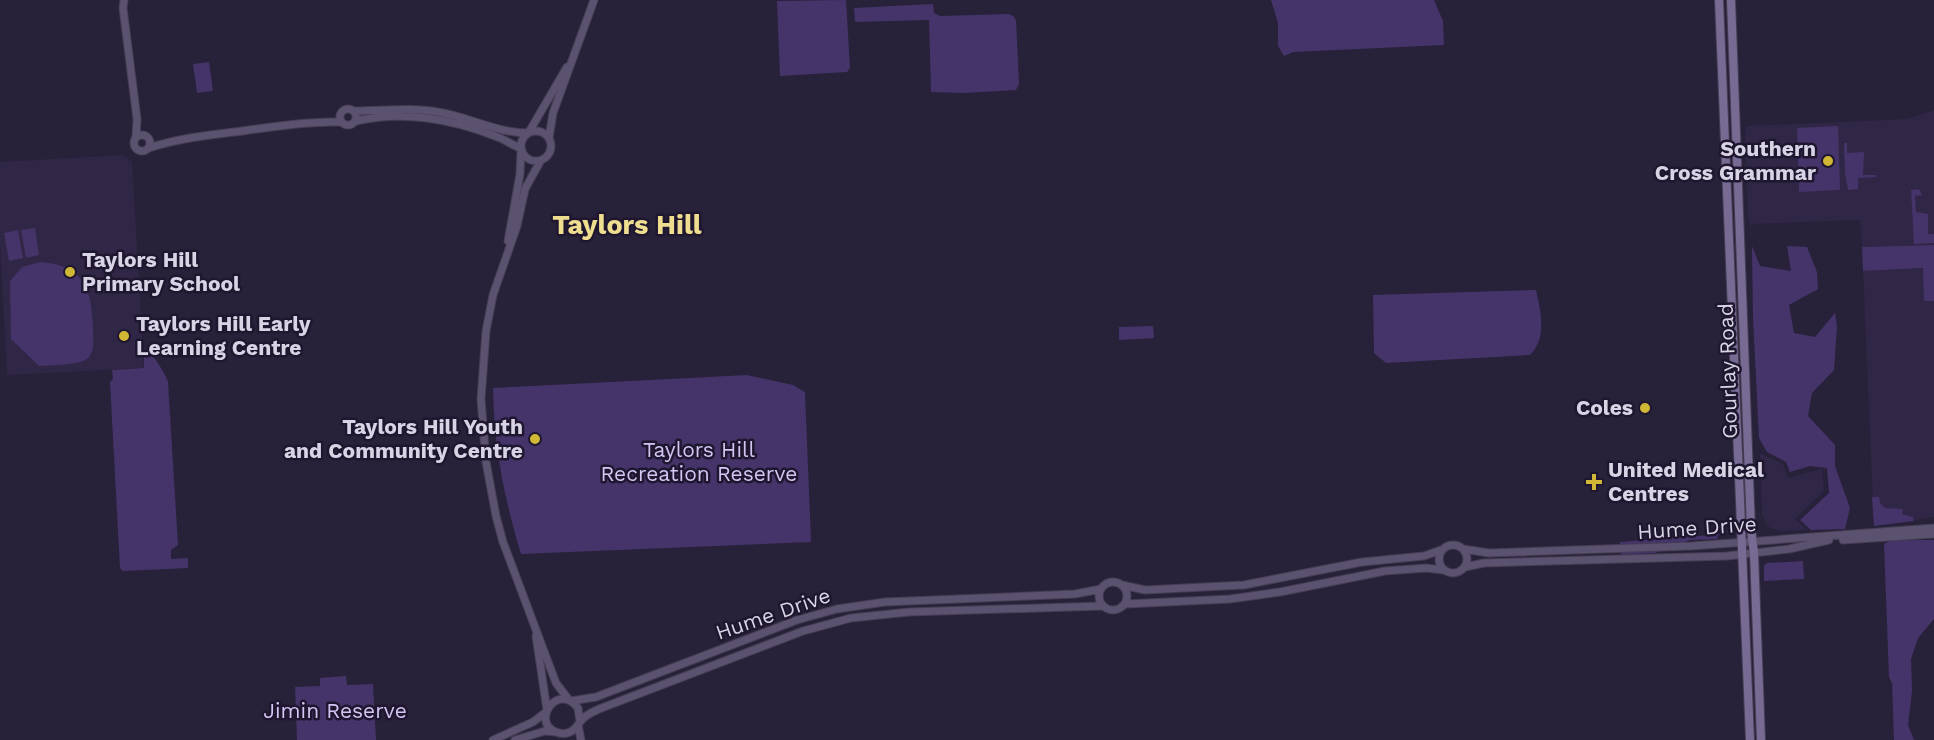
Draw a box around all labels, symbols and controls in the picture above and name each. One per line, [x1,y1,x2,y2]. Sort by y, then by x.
place label: Southern Cross Grammar [1655,136,1816,185]
marker: Southern Cross Grammar [1821,154,1835,168]
district label: Taylors Hill [552,209,702,241]
place label: Taylors Hill Primary School [82,247,240,296]
marker: Taylors Hill Primary School [63,265,77,279]
street label: Gourlay Road [1713,303,1742,439]
place label: Taylors Hill Early Learning Centre [136,311,311,360]
marker: Taylors Hill Early Learning Centre [117,329,131,343]
place label: Coles [1576,395,1633,420]
marker: Coles [1638,401,1652,415]
place label: Taylors Hill Youth and Community Centre [284,414,523,463]
marker: Taylors Hill Youth and Community Centre [528,432,542,446]
park label: Taylors Hill Recreation Reserve [601,437,797,486]
place label: United Medical Centres [1608,457,1764,506]
marker: United Medical Centres [1585,473,1603,491]
street label: Hume Drive [1636,511,1758,544]
street label: Hume Drive [712,582,834,645]
park label: Jimin Reserve [263,698,407,723]

